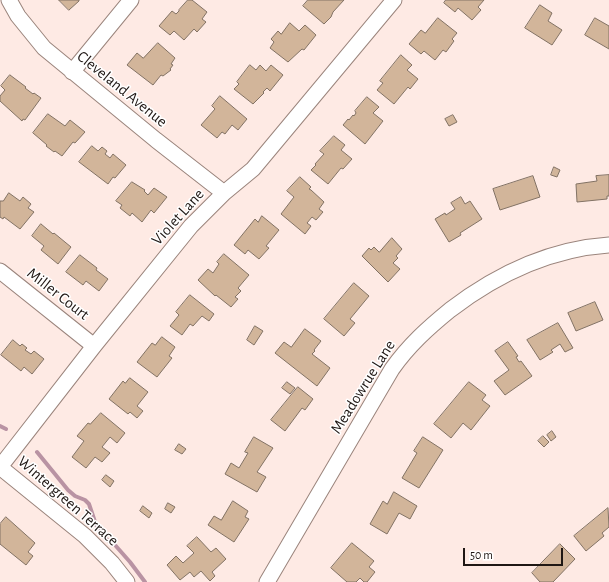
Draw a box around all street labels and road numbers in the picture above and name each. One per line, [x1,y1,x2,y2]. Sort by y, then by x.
street label: Cleveland Avenue [73,47,171,131]
street label: Violet Lane [148,185,208,249]
street label: Miller Court [23,264,93,324]
street label: Meadowrue Lane [327,337,399,437]
street label: Wintergreen Terrace [14,452,122,550]

